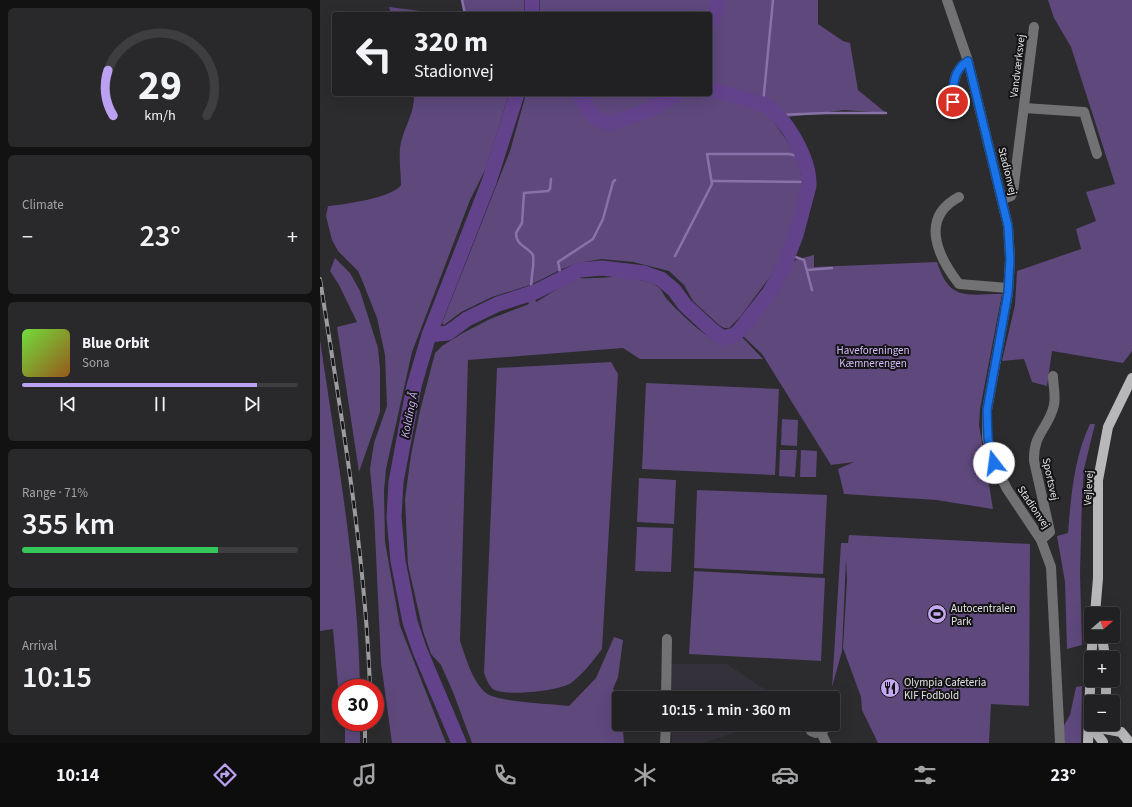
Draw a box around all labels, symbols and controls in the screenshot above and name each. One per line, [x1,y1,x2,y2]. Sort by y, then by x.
text: 320 m [414,22,488,62]
icon: left [348,28,400,80]
street label: Vandværksvej [1006,34,1029,99]
text: 29 [138,55,182,115]
text: Stadionvej [414,59,494,84]
pin [936,85,970,119]
icon: arrive [942,91,964,113]
text: km/h [144,104,176,125]
street label: Stadionvej [994,146,1021,197]
text: Climate [22,196,64,214]
text: 23° [139,215,181,258]
text: − [22,221,33,253]
text: + [287,221,298,253]
text: Blue Orbit [82,333,149,354]
park label: Haveforeningen Kæmnerengen [836,343,910,371]
text: Sona [82,354,110,372]
water label: Kolding Å [397,391,422,439]
icon: previous [57,393,79,415]
icon: pause [149,393,171,415]
icon: next [241,393,263,415]
position arrow [973,442,1015,484]
street label: Sportsvej [1039,456,1062,502]
street label: Vejlevej [1080,470,1097,506]
street label: Stadionvej [1014,483,1053,532]
text: Range · 71% [22,484,88,502]
text: 355 km [22,503,115,546]
place label: Autocentralen Park [951,601,1016,629]
sports icon: Autocentralen Park [926,603,948,625]
north arrow [1084,607,1120,643]
map controls [1084,607,1120,731]
text: Arrival [22,637,57,655]
button: + [1084,651,1120,687]
text: 10:15 [22,656,92,699]
place label: Olympia Cafeteria KIF Fodbold [904,675,986,703]
restaurant icon: Olympia Cafeteria KIF Fodbold [879,677,901,699]
speed limit sign: 30 [332,679,384,731]
button: − [1084,695,1120,731]
text: 10:15 · 1 min · 360 m [661,700,791,721]
icon: directions [211,761,239,789]
icon: music [351,761,379,789]
icon: phone [491,761,519,789]
icon: climate [631,761,659,789]
icon: car [771,761,799,789]
icon: filters [911,761,939,789]
text: 10:14 [56,763,99,788]
text: 23° [1050,763,1076,788]

